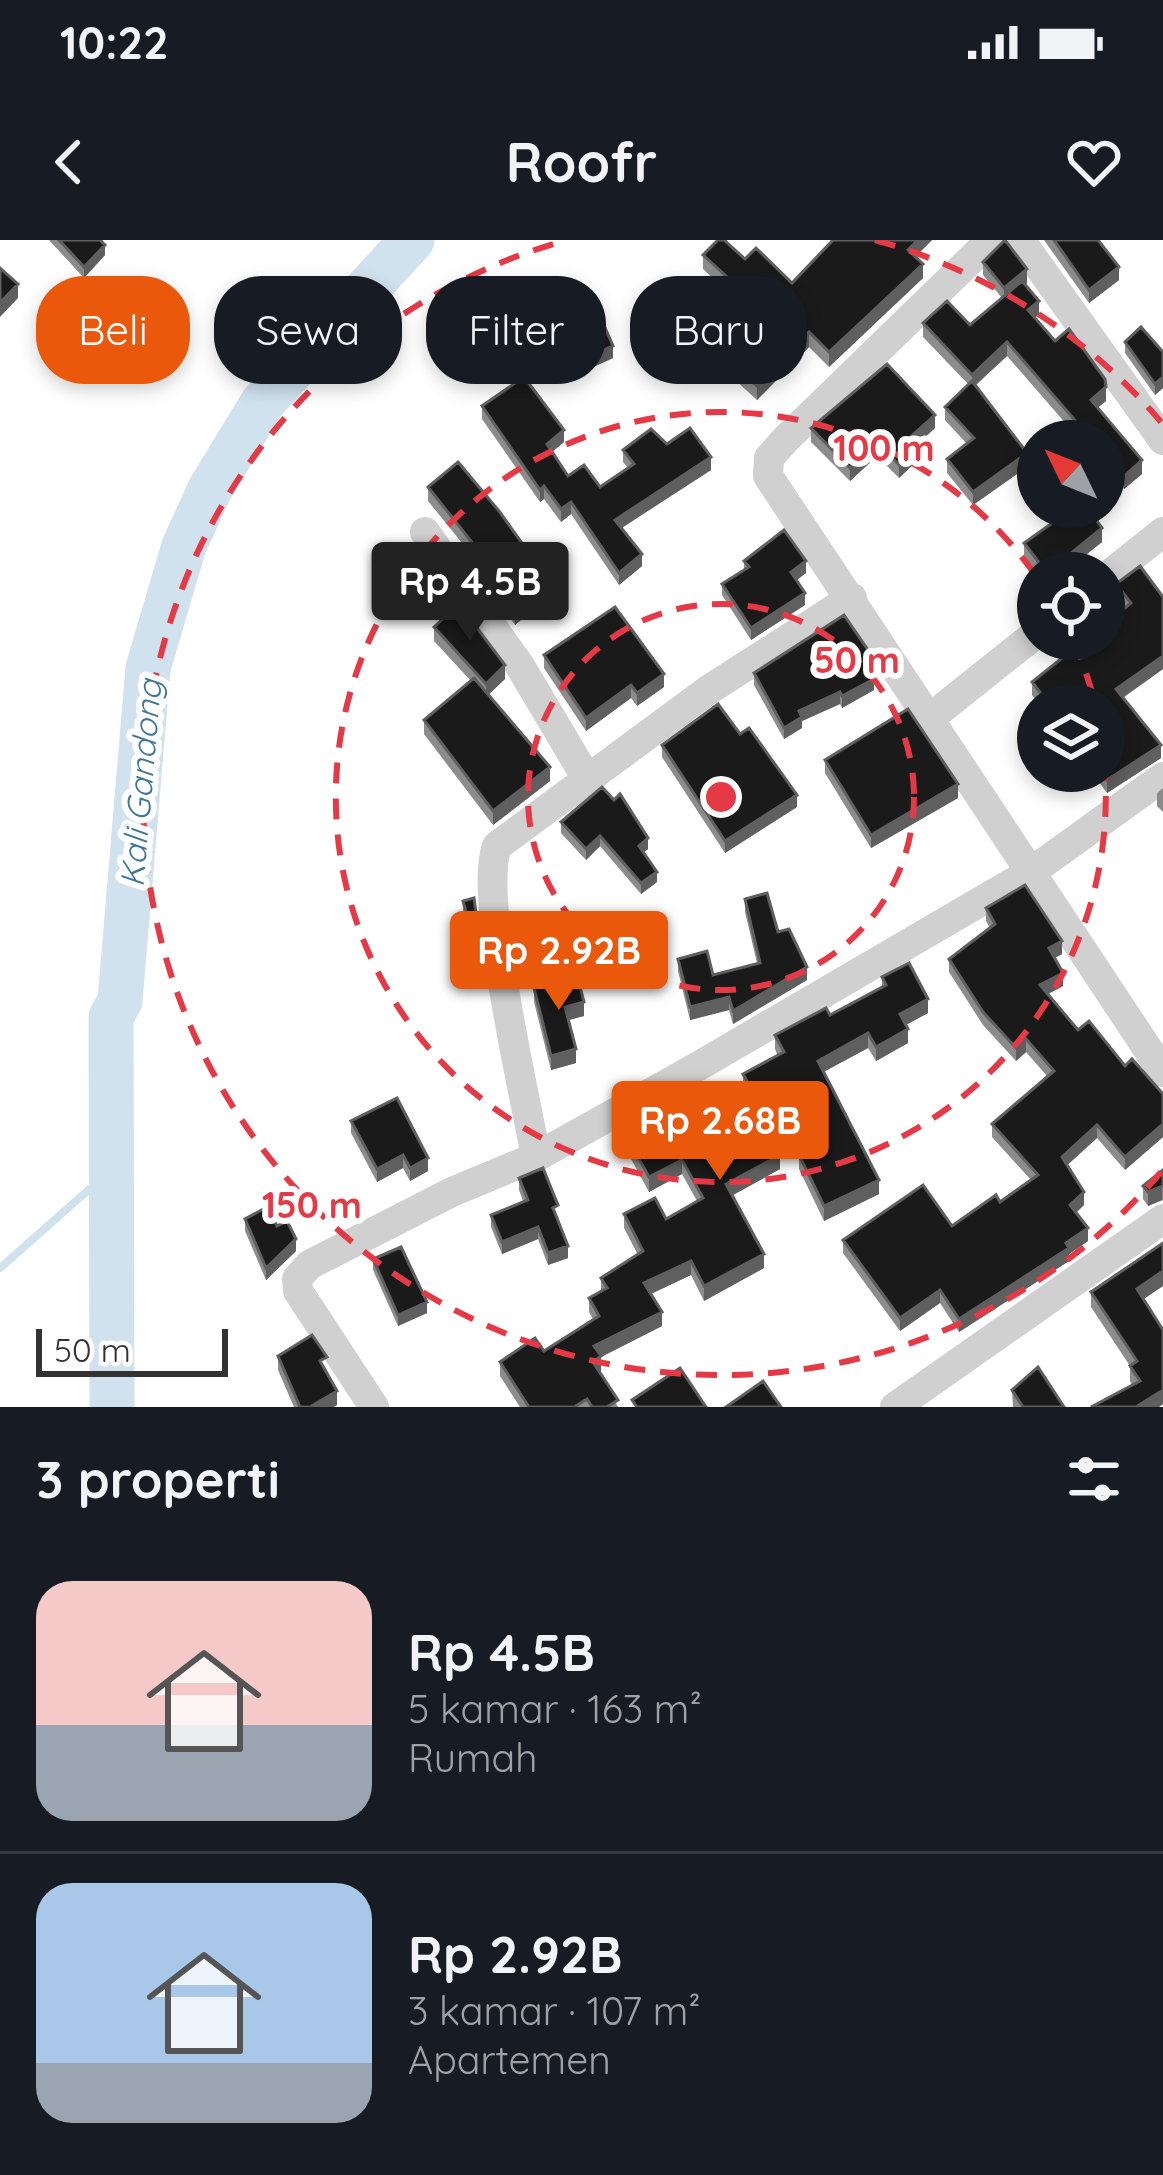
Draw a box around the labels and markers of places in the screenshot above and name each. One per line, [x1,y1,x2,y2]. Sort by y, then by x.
pin: Rp 4.5B [359,542,581,644]
centre of rings [700,776,742,818]
pin: Rp 2.92B [435,911,683,1013]
pin: Rp 2.68B [596,1081,844,1183]

